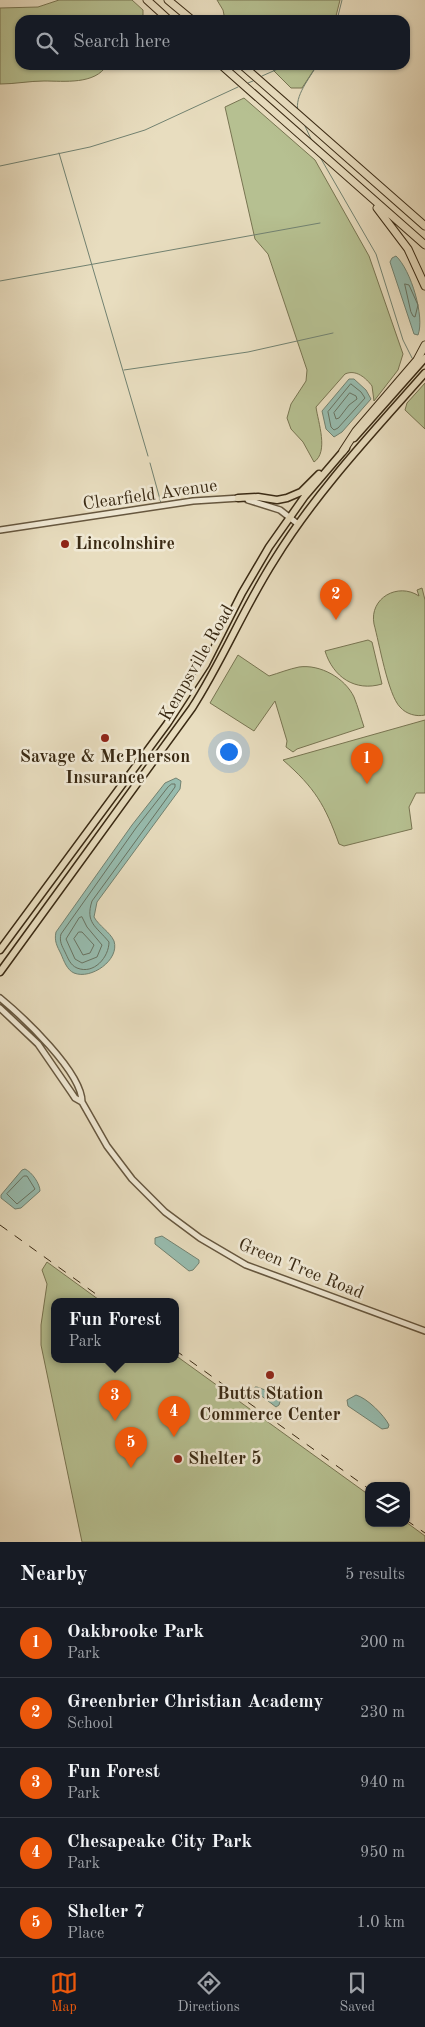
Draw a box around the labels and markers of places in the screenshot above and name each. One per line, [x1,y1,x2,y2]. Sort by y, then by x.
place label: Lincolnshire [75,535,175,553]
marker: Lincolnshire [59,538,71,550]
pin: 2 [320,579,352,620]
marker: Savage & McPherson Insurance [99,732,111,744]
pin: 1 [351,743,383,784]
place label: Savage & McPherson Insurance [20,748,190,787]
marker: Butts Station Commerce Center [264,1369,276,1381]
pin: 3 [99,1380,131,1421]
place label: Butts Station Commerce Center [199,1385,341,1424]
pin: 4 [158,1396,190,1437]
pin: 5 [115,1427,147,1468]
place label: Shelter 5 [188,1450,262,1468]
marker: Shelter 5 [172,1453,184,1465]

